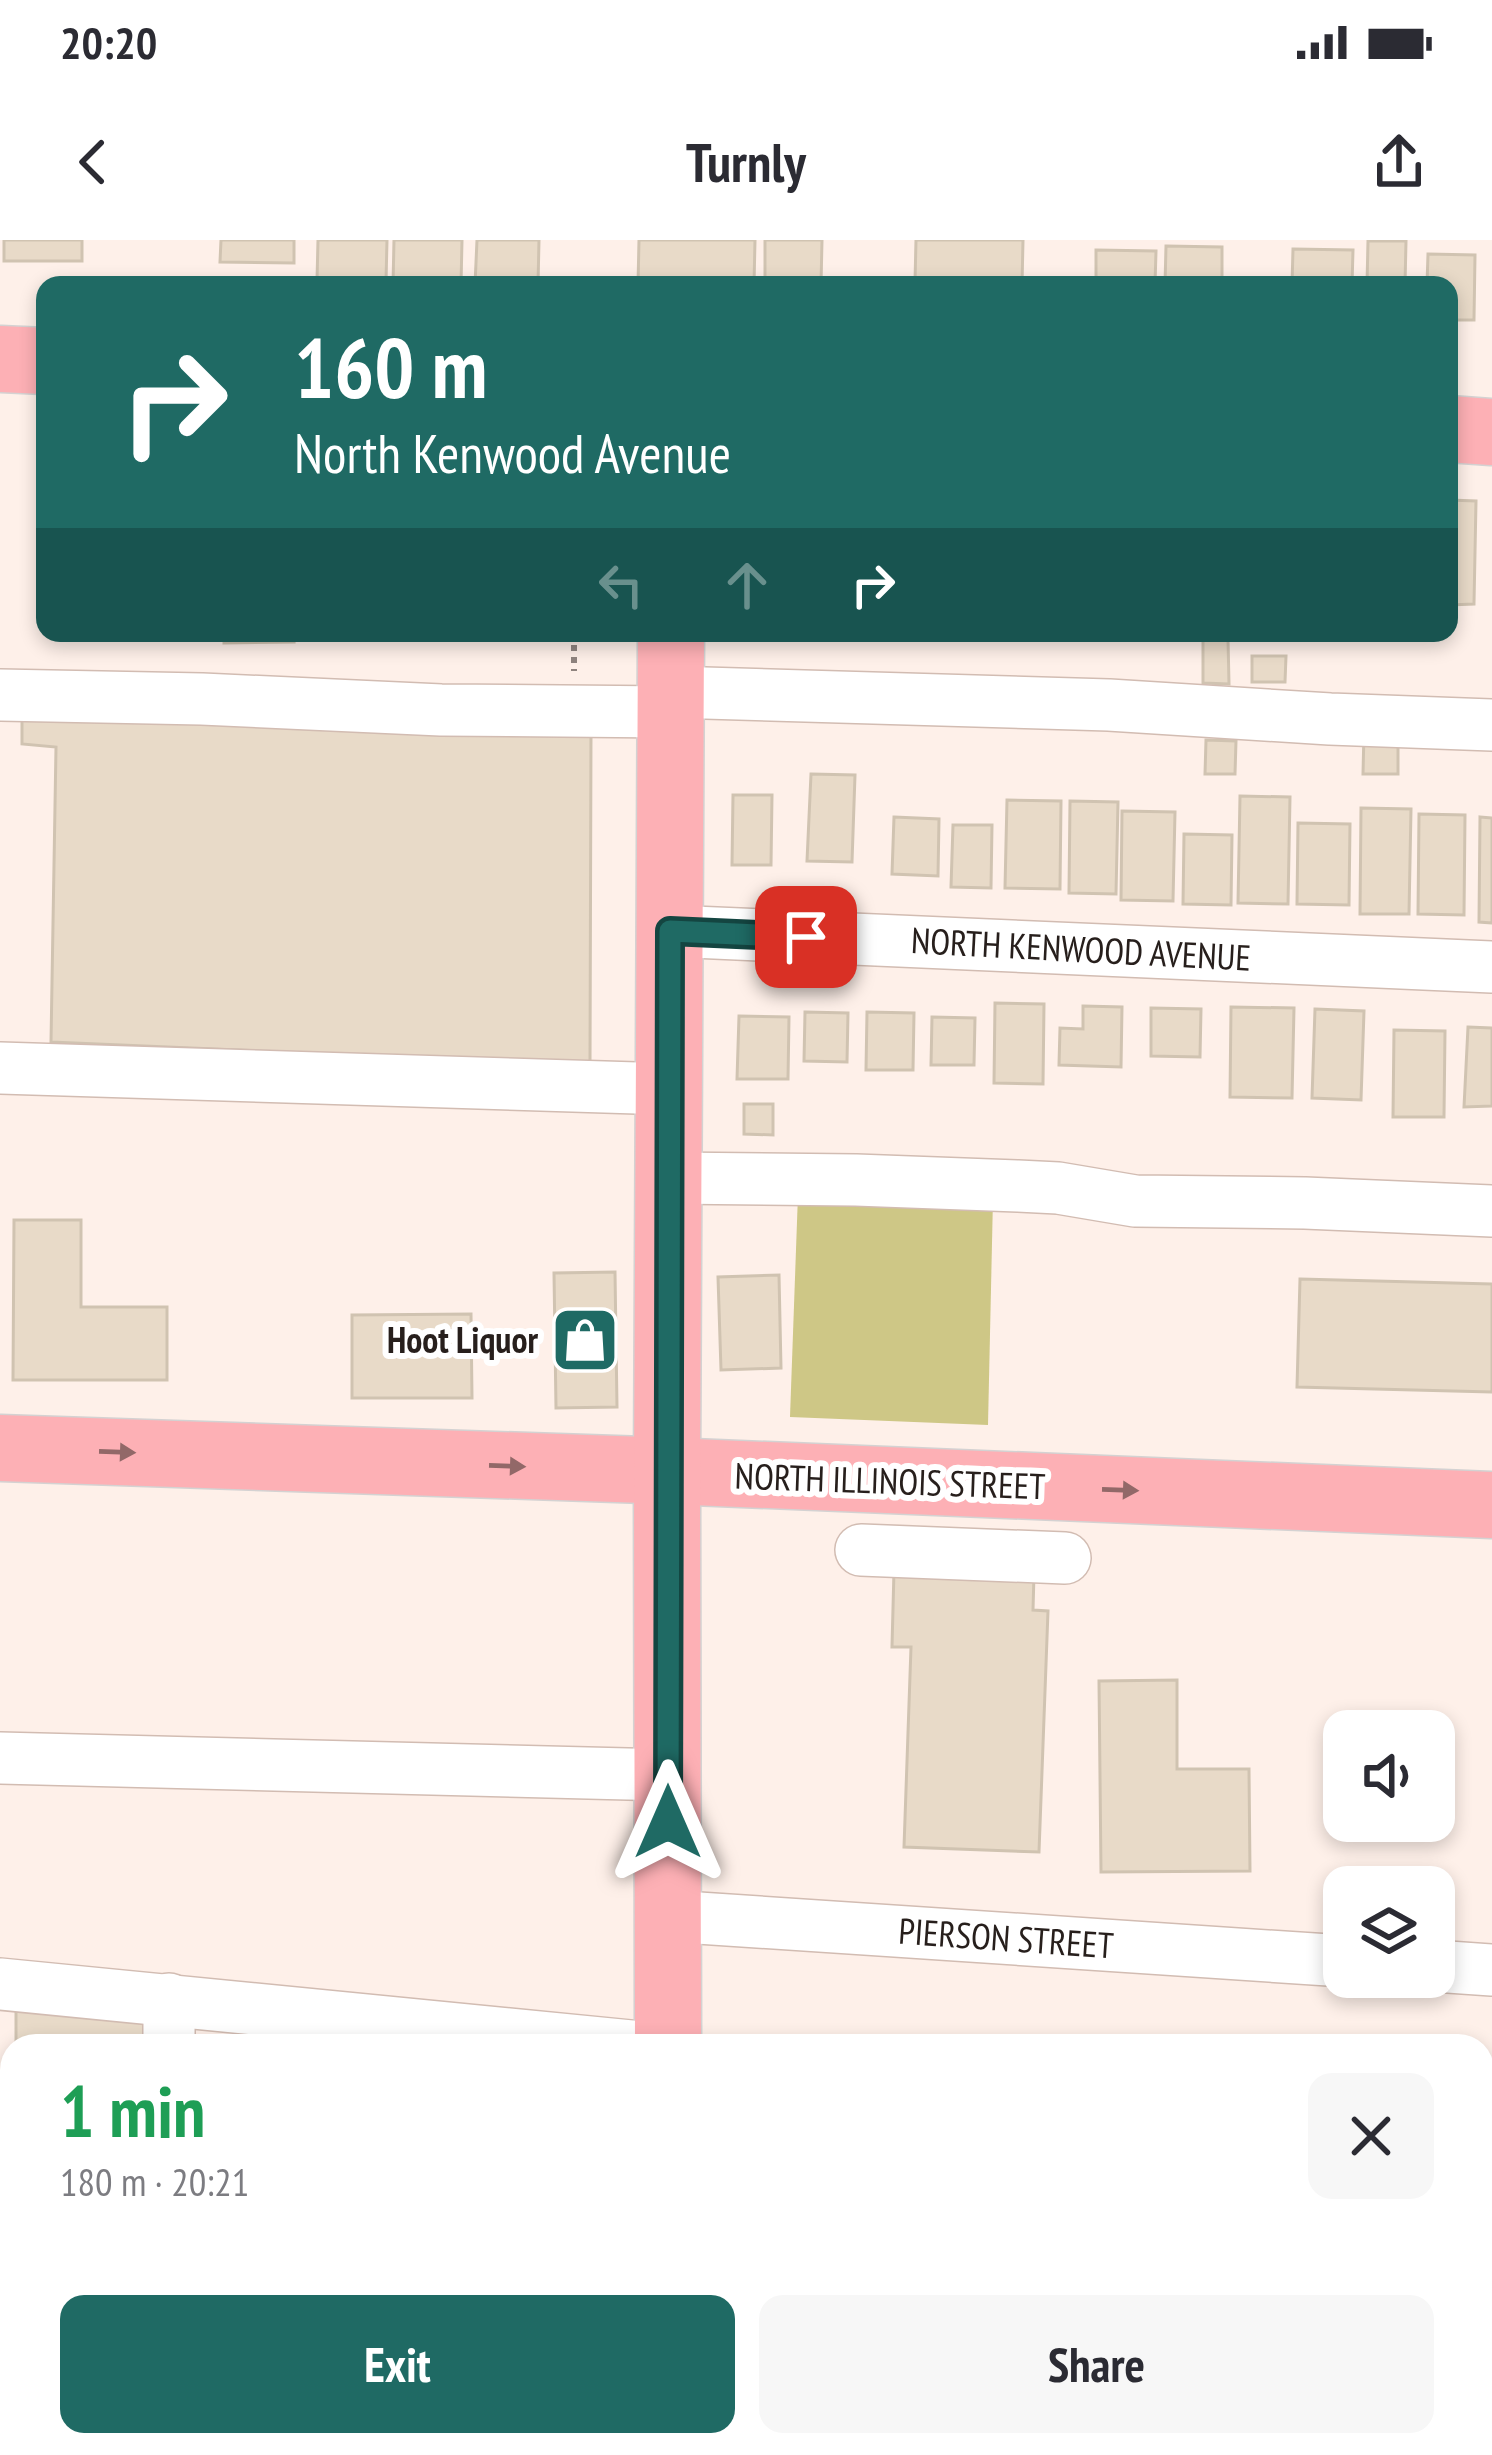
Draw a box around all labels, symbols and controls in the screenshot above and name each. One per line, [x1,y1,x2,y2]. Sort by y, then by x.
text: 20:20 [60,13,157,71]
text: Turnly [686,127,806,197]
icon: back [60,129,126,195]
icon: share [1366,129,1432,195]
text: 160 m [294,312,487,421]
icon: right [96,324,252,480]
text: North Kenwood Avenue [294,418,731,488]
icon: left [588,552,654,618]
icon: ahead [714,552,780,618]
icon: right [840,552,906,618]
pin [755,886,857,988]
icon: arrive [773,904,839,970]
street label: NORTH KENWOOD AVENUE [910,916,1252,981]
shop icon: Hoot Liquor [550,1305,620,1375]
place label: Hoot Liquor [387,1316,538,1363]
one-way arrow [99,1443,137,1462]
street label: NORTH ILLINOIS STREET [734,1452,1046,1509]
one-way arrow [489,1457,527,1476]
one-way arrow [1102,1481,1140,1500]
map controls [1323,1710,1455,1998]
button: sound [1323,1710,1455,1842]
position arrow [605,1759,731,1885]
button: layers [1323,1866,1455,1998]
street label: PIERSON STREET [897,1907,1115,1968]
text: 1 min [60,2064,205,2157]
button: close [1308,2073,1434,2199]
text: 180 m · 20:21 [60,2156,249,2207]
button: Exit [60,2295,735,2433]
button: Share [759,2295,1434,2433]

